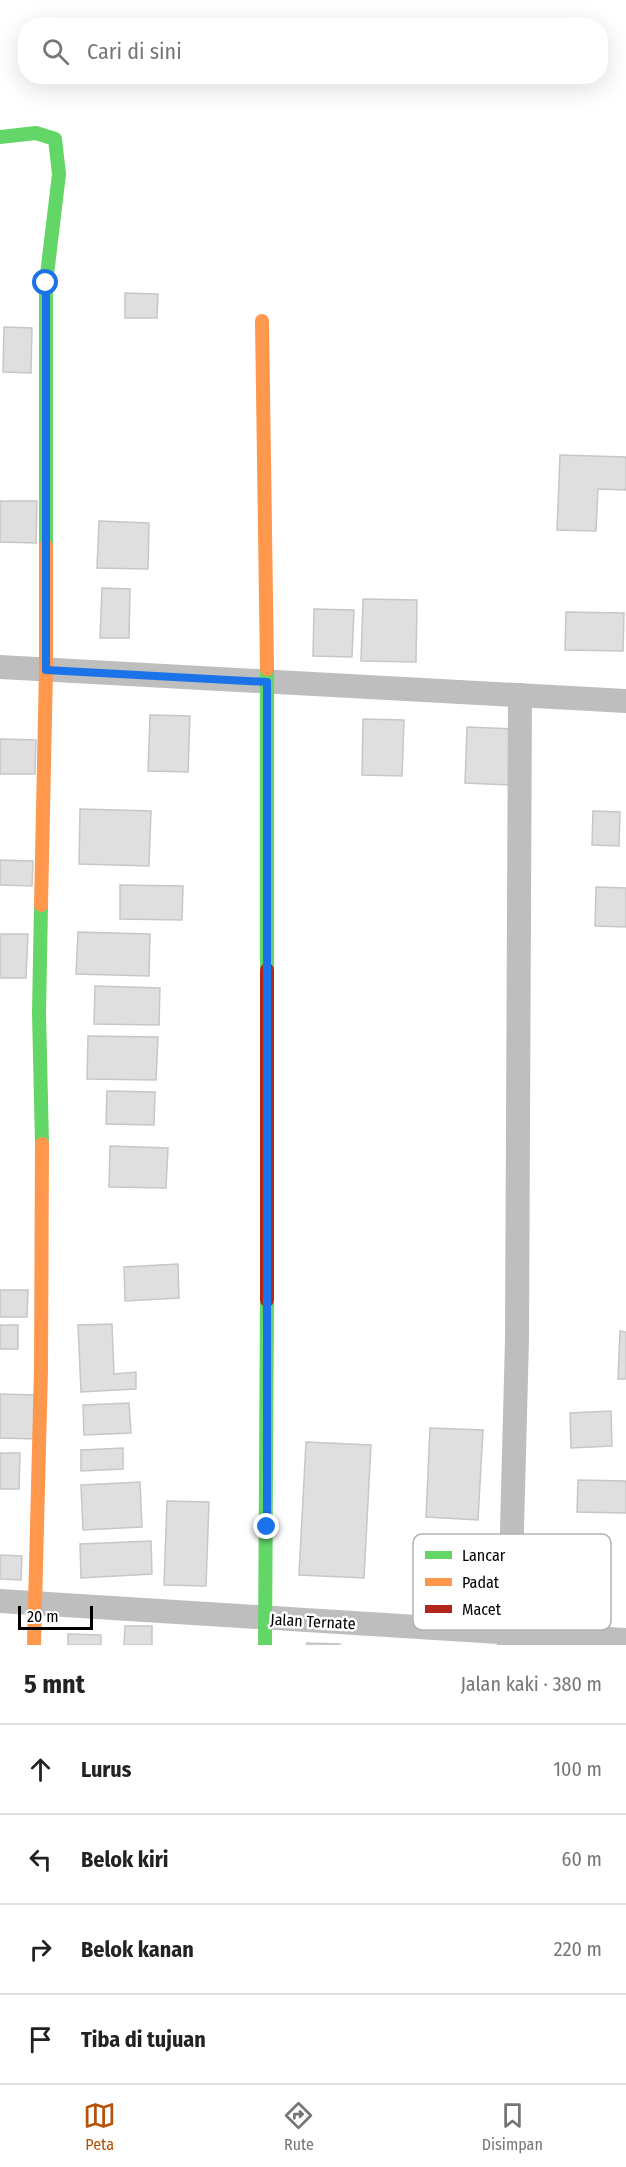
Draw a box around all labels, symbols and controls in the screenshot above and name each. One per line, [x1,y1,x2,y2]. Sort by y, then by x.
search box [18,18,608,84]
icon: search [39,35,72,68]
text: Cari di sini [87,38,182,65]
route start [32,269,58,295]
route end [253,1513,279,1539]
legend [413,1534,611,1630]
text: Lancar [462,1546,506,1565]
text: Padat [462,1573,500,1592]
text: Macet [462,1600,502,1619]
scale bar [18,1603,93,1630]
text: 20 m [27,1607,58,1626]
street label: Jalan Ternate [270,1610,356,1633]
text: 5 mnt [24,1669,85,1700]
text: Jalan kaki · 380 m [460,1672,602,1696]
icon: ahead [24,1753,57,1786]
text: Lurus [81,1756,131,1783]
text: 100 m [553,1757,602,1781]
icon: left [24,1843,57,1876]
text: Belok kiri [81,1846,169,1873]
text: 60 m [562,1847,602,1871]
icon: right [24,1933,57,1966]
text: Belok kanan [81,1936,194,1963]
text: 220 m [554,1937,602,1961]
icon: arrive [24,2023,57,2056]
text: Tiba di tujuan [81,2026,206,2053]
tab: Peta [83,2099,116,2154]
tab: Rute [282,2099,315,2154]
tab: Disimpan [482,2099,543,2154]

